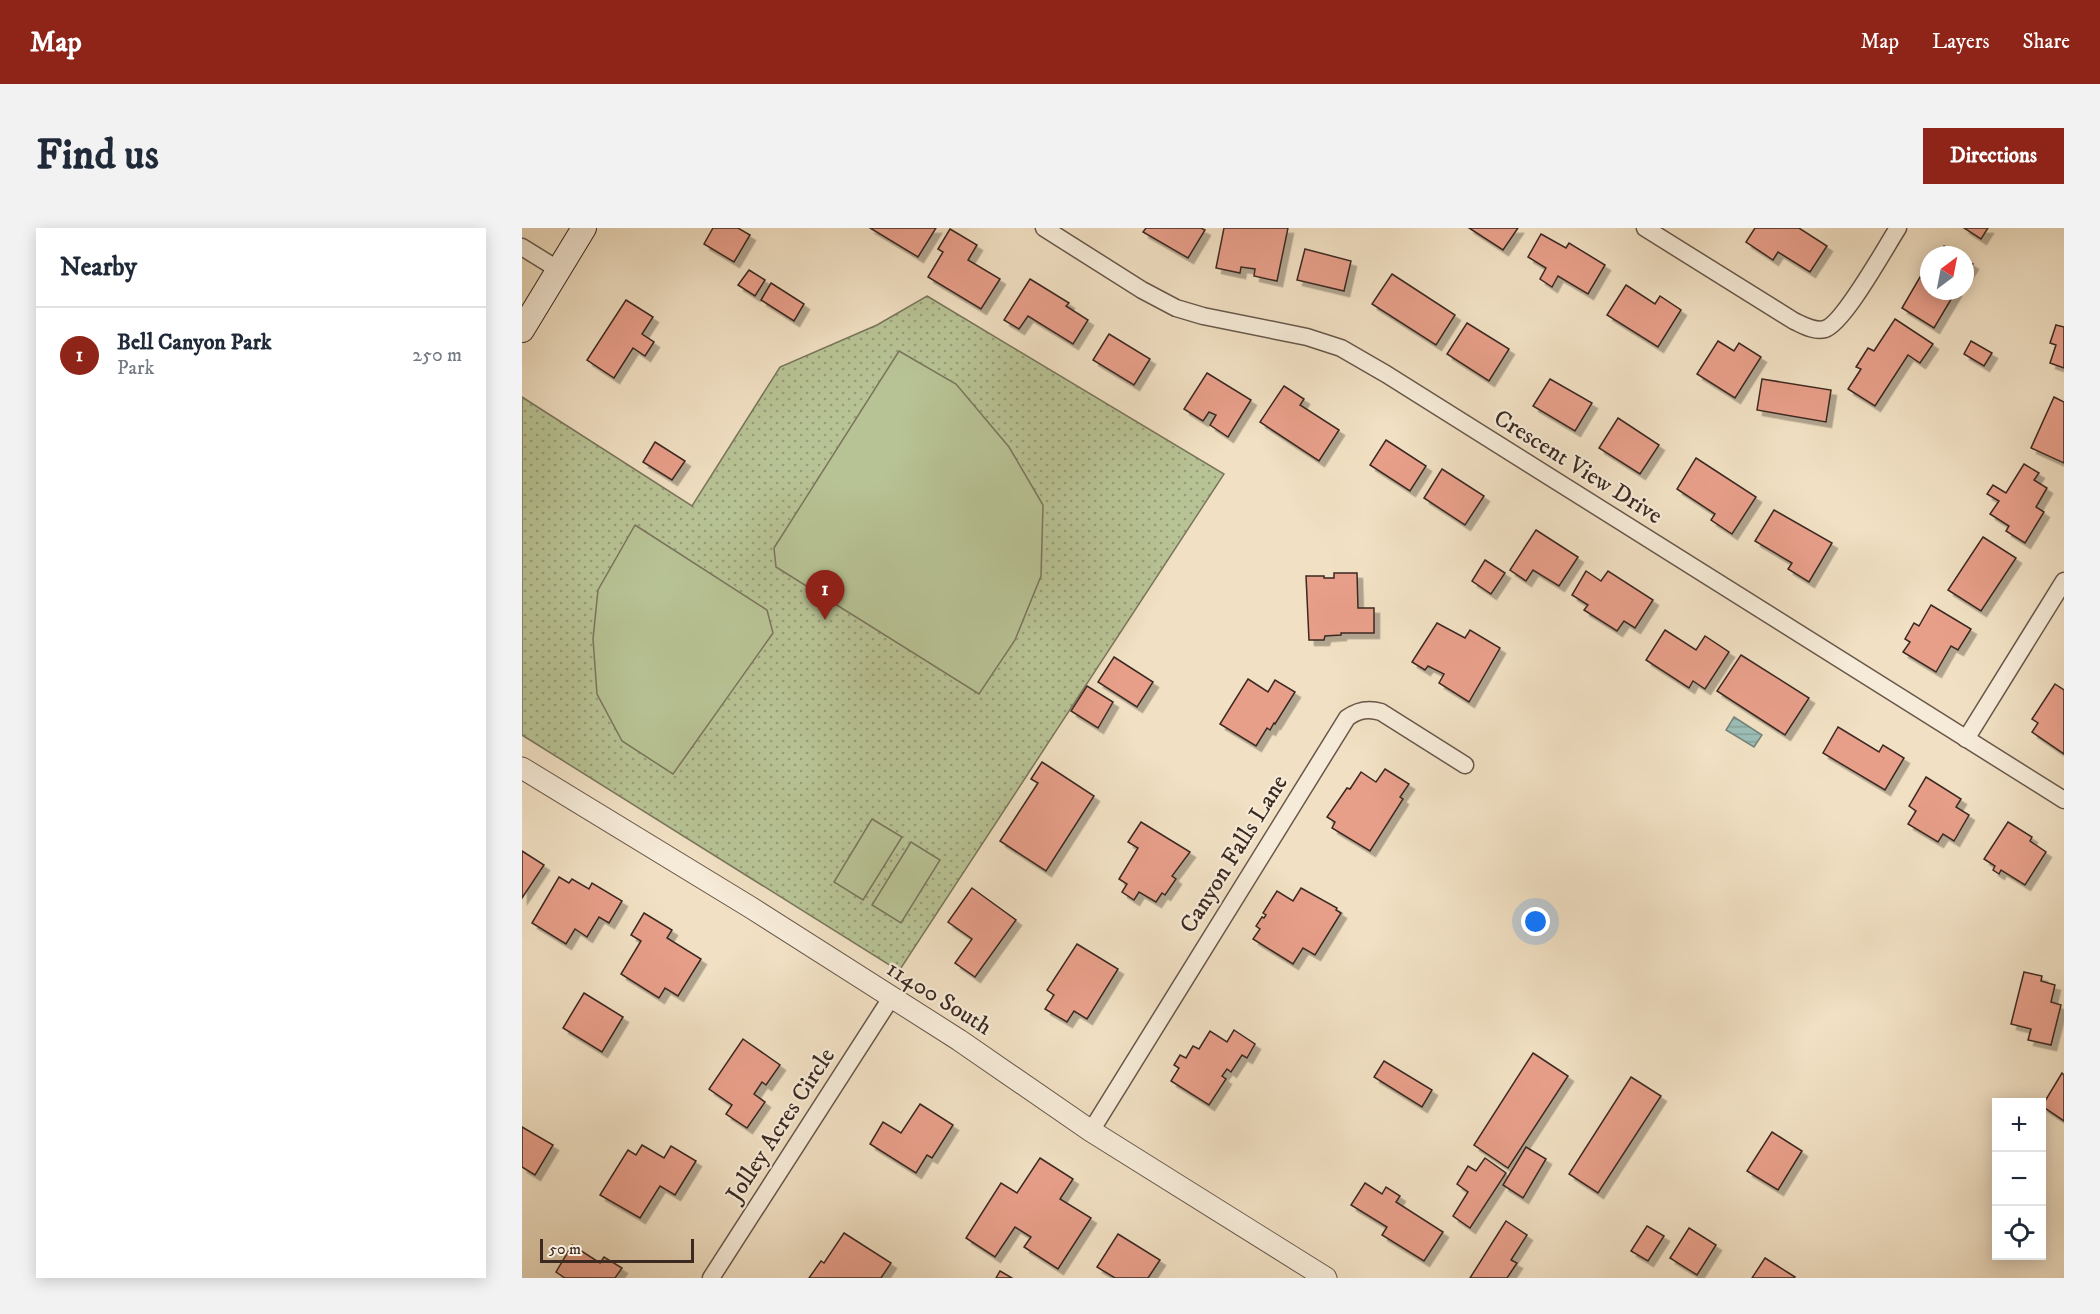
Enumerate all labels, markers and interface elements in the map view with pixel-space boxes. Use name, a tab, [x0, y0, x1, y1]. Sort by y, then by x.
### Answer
text: Map	[30, 25, 82, 60]
text: Map	[1860, 29, 1899, 55]
text: Layers	[1932, 29, 1990, 55]
text: Share	[2023, 29, 2070, 55]
button: Directions	[1923, 128, 2064, 184]
text: Find us	[36, 130, 159, 182]
north arrow	[1920, 246, 1974, 300]
text: Nearby	[60, 251, 137, 284]
text: Bell Canyon Park	[117, 329, 272, 356]
text: 1	[76, 343, 83, 368]
text: 250 m	[412, 343, 462, 368]
text: Park	[117, 356, 154, 381]
street label: Crescent View Drive	[1488, 403, 1668, 531]
pin: 1	[806, 570, 844, 620]
street label: Canyon Falls Lane	[1173, 769, 1295, 939]
your location	[1521, 907, 1550, 936]
street label: 11400 South	[881, 954, 998, 1042]
street label: Jolley Acres Circle	[719, 1042, 842, 1209]
map controls	[1992, 1098, 2046, 1260]
button: +	[1992, 1098, 2046, 1152]
button: −	[1992, 1152, 2046, 1206]
button: locate	[1992, 1206, 2046, 1260]
scale bar	[540, 1236, 694, 1264]
text: 50 m	[549, 1239, 581, 1259]

